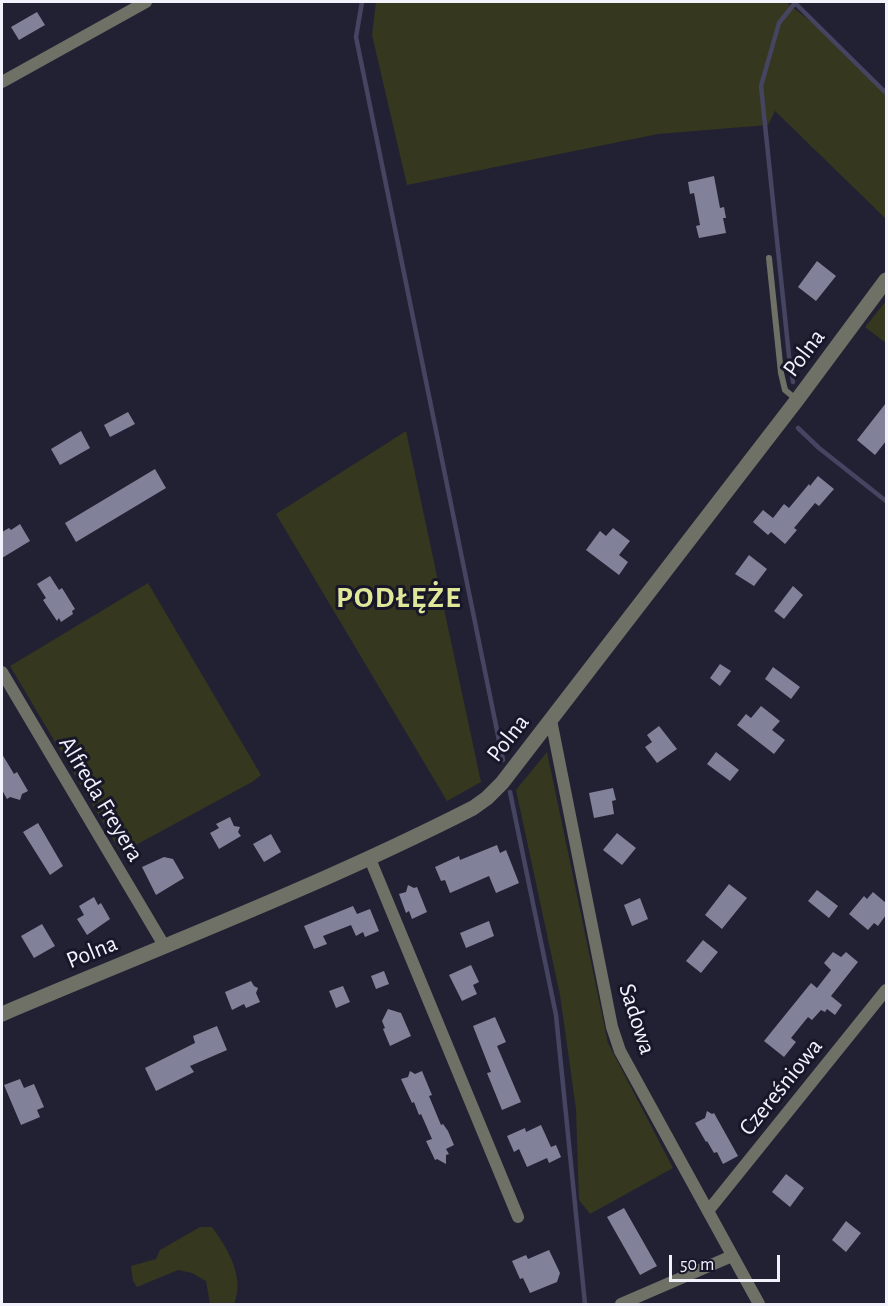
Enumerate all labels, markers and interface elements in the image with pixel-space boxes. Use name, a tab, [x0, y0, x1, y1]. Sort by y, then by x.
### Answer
street label: Polna	[777, 323, 831, 383]
district label: PODŁĘŻE	[336, 580, 462, 616]
street label: Polna	[480, 708, 536, 768]
street label: Alfreda Freyera	[52, 731, 150, 867]
street label: Polna	[62, 929, 122, 975]
street label: Sadowa	[612, 980, 662, 1058]
street label: Czereśniowa	[733, 1033, 829, 1141]
scale bar	[672, 1243, 783, 1281]
text: 50 m	[680, 1256, 714, 1274]

